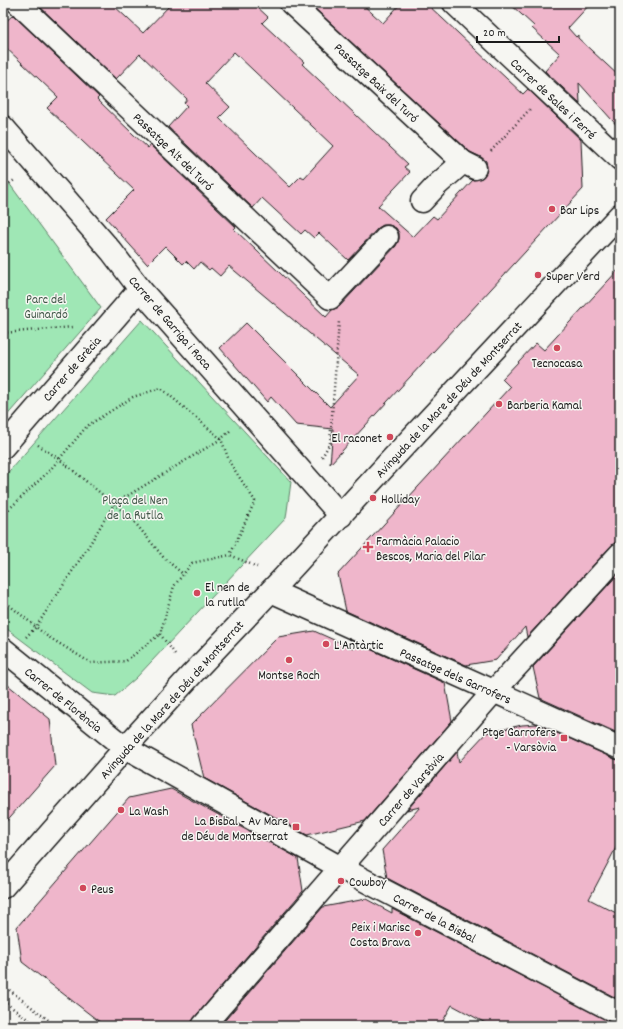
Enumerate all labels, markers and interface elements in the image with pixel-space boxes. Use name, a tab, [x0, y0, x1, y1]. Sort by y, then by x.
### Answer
scale bar	[477, 18, 559, 44]
text: 20 m	[483, 25, 506, 42]
street label: Passatge Baix del Turó	[329, 39, 422, 128]
street label: Carrer de Sales i Ferré	[505, 55, 600, 145]
street label: Passatge Alt del Turó	[128, 109, 217, 196]
place label: Bar Lips	[560, 202, 599, 221]
marker: Bar Lips	[547, 204, 557, 214]
place label: Super Verd	[546, 268, 600, 287]
marker: Super Verd	[533, 270, 543, 280]
street label: Carrer de Garriga i Roca	[123, 273, 216, 375]
park label: Parc del Guinardó	[24, 291, 68, 325]
street label: Avinguda de la Mare de Déu de Montserrat	[372, 318, 528, 483]
street label: Carrer de Grècia	[39, 332, 107, 407]
marker: Tecnocasa	[552, 343, 562, 353]
place label: Tecnocasa	[532, 355, 583, 374]
place label: Barberia Kamal	[507, 397, 582, 416]
marker: Barberia Kamal	[494, 399, 504, 409]
place label: El raconet	[332, 430, 382, 449]
marker: El raconet	[385, 432, 395, 442]
place label: Holliday	[381, 491, 420, 510]
park label: Plaça del Nen de la Rutlla	[102, 492, 168, 526]
marker: Holliday	[368, 493, 378, 503]
place label: Farmàcia Palacio Bescos, Maria del Pilar	[376, 533, 486, 567]
marker: Farmàcia Palacio Bescos, Maria del Pilar	[363, 542, 373, 552]
place label: El nen de la rutlla	[205, 579, 250, 613]
marker: El nen de la rutlla	[192, 588, 202, 598]
street label: Avinguda de la Mare de Déu de Montserrat	[96, 617, 250, 784]
place label: L'Antàrtic	[334, 637, 384, 656]
marker: L'Antàrtic	[321, 639, 331, 649]
street label: Passatge dels Garrofers	[396, 644, 514, 710]
marker: Montse Roch	[284, 655, 294, 665]
street label: Carrer de Florència	[19, 664, 106, 739]
place label: Montse Roch	[258, 667, 320, 686]
place label: Ptge Garrofers - Varsòvia	[482, 724, 557, 758]
marker: Ptge Garrofers - Varsòvia	[559, 733, 569, 743]
street label: Carrer de Varsòvia	[374, 749, 450, 832]
place label: La Wash	[129, 803, 168, 822]
marker: La Wash	[116, 805, 126, 815]
place label: La Bisbal - Av Mare de Déu de Montserrat	[182, 813, 288, 847]
marker: La Bisbal - Av Mare de Déu de Montserrat	[291, 822, 301, 832]
place label: Cowboy	[349, 874, 387, 893]
marker: Cowboy	[336, 876, 346, 886]
place label: Peus	[91, 881, 114, 900]
marker: Peus	[78, 883, 88, 893]
street label: Carrer de la Bisbal	[389, 889, 479, 949]
place label: Peix i Marisc Costa Brava	[350, 919, 411, 953]
marker: Peix i Marisc Costa Brava	[413, 928, 423, 938]

